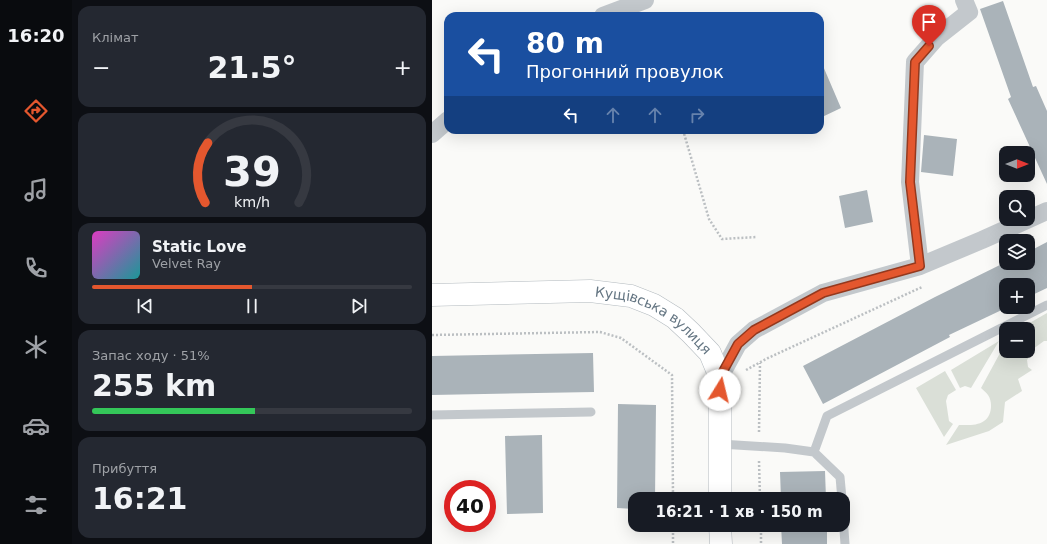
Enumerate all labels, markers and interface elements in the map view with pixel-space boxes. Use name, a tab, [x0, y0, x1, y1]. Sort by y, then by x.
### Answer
pin	[912, 5, 946, 46]
icon: arrive	[918, 11, 940, 33]
text: 16:20	[7, 25, 65, 46]
text: 80 m	[526, 27, 604, 60]
icon: left	[460, 28, 512, 80]
text: Клімат	[92, 30, 139, 45]
text: 21.5°	[207, 50, 297, 85]
text: −	[92, 55, 110, 80]
text: +	[394, 55, 412, 80]
text: Прогонний провулок	[526, 61, 724, 82]
icon: directions	[22, 97, 50, 125]
icon: left	[560, 104, 582, 126]
icon: ahead	[602, 104, 624, 126]
icon: ahead	[644, 104, 666, 126]
icon: right	[686, 104, 708, 126]
north arrow	[999, 146, 1035, 182]
map controls	[999, 146, 1035, 358]
text: 39	[223, 147, 281, 196]
icon: music	[22, 176, 50, 204]
button: search	[999, 190, 1035, 226]
text: km/h	[234, 194, 270, 210]
button: layers	[999, 234, 1035, 270]
text: Static Love	[152, 238, 246, 256]
icon: phone	[22, 254, 50, 282]
text: Velvet Ray	[152, 256, 221, 271]
button: +	[999, 278, 1035, 314]
street label: Кущівська вулиця	[594, 284, 715, 357]
icon: previous	[134, 295, 156, 317]
icon: pause	[241, 295, 263, 317]
icon: next	[348, 295, 370, 317]
button: −	[999, 322, 1035, 358]
icon: climate	[22, 333, 50, 361]
text: Запас ходу · 51%	[92, 348, 210, 363]
text: 255 km	[92, 368, 216, 403]
position arrow	[699, 369, 741, 411]
icon: car	[22, 412, 50, 440]
text: Прибуття	[92, 461, 157, 476]
speed limit sign: 40	[444, 480, 496, 532]
text: 16:21	[92, 481, 188, 516]
icon: filters	[22, 491, 50, 519]
text: 16:21 · 1 хв · 150 m	[655, 503, 823, 521]

